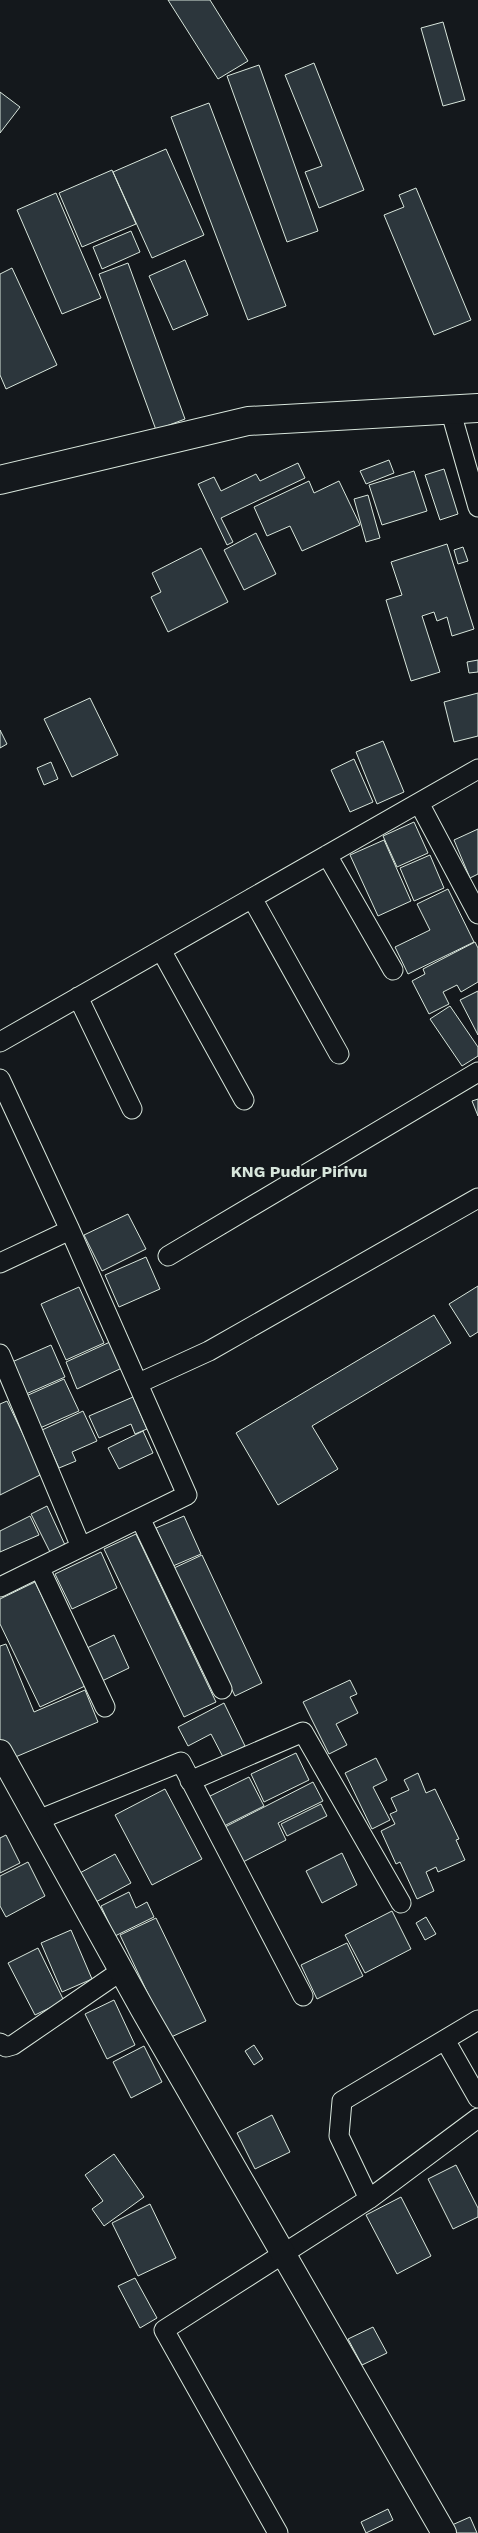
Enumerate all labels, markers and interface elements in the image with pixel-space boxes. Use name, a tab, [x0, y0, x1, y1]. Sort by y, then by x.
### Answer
district label: KNG Pudur Pirivu	[231, 1162, 367, 1181]

